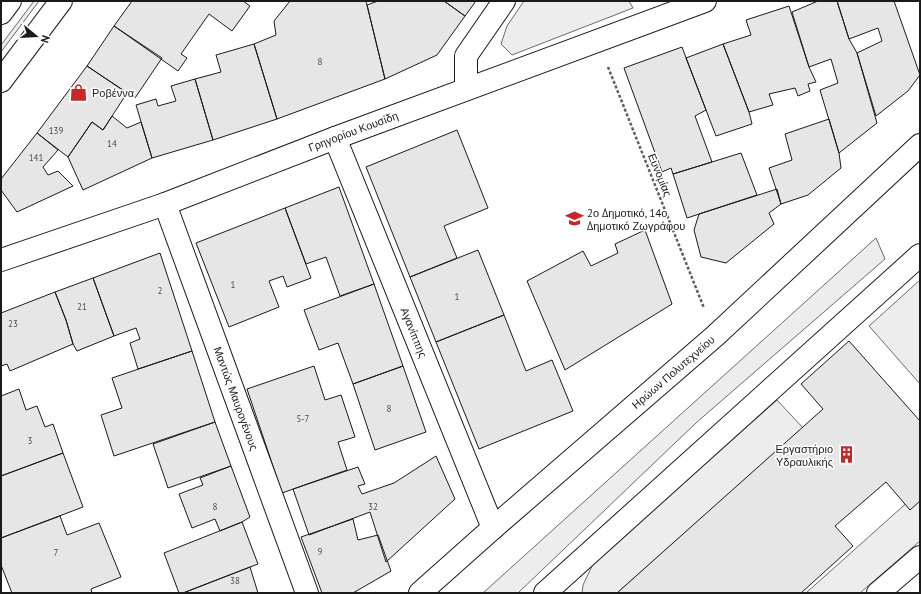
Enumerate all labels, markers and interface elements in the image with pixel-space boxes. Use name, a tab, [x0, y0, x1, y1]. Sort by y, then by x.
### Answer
north arrow	[16, 16, 56, 56]
text: N	[38, 33, 53, 45]
house number: 8	[318, 56, 323, 67]
shop icon: Ροβέννα	[69, 83, 89, 103]
place label: Ροβέννα	[92, 86, 135, 100]
street label: Γρηγορίου Κουσίδη	[306, 108, 400, 155]
house number: 139	[49, 125, 63, 136]
house number: 14	[107, 138, 117, 149]
street label: Ευνομίας	[645, 151, 675, 199]
house number: 141	[29, 152, 43, 163]
place label: 2ο Δημοτικό, 14ο Δημοτικό Ζωγράφου	[587, 206, 685, 233]
school or university icon: 2ο Δημοτικό, 14ο Δημοτικό Ζωγράφου	[564, 209, 584, 229]
house number: 1	[231, 279, 236, 290]
house number: 2	[158, 285, 163, 296]
house number: 1	[455, 291, 460, 302]
house number: 21	[77, 301, 87, 312]
street label: Αγανίππης	[397, 305, 430, 360]
house number: 23	[8, 318, 18, 329]
street label: Ηρώων Πολυτεχνείου	[629, 332, 718, 412]
street label: Μαντώς Μαυρογένους	[211, 345, 261, 452]
house number: 8	[387, 403, 392, 414]
house number: 5-7	[296, 413, 310, 424]
house number: 3	[28, 435, 33, 446]
place label: Εργαστήριο Υδραυλικής	[775, 442, 833, 469]
building icon: Εργαστήριο Υδραυλικής	[836, 445, 856, 465]
house number: 8	[213, 501, 218, 512]
house number: 32	[368, 501, 378, 512]
house number: 9	[318, 546, 323, 557]
house number: 7	[54, 547, 59, 558]
house number: 38	[230, 575, 240, 586]

